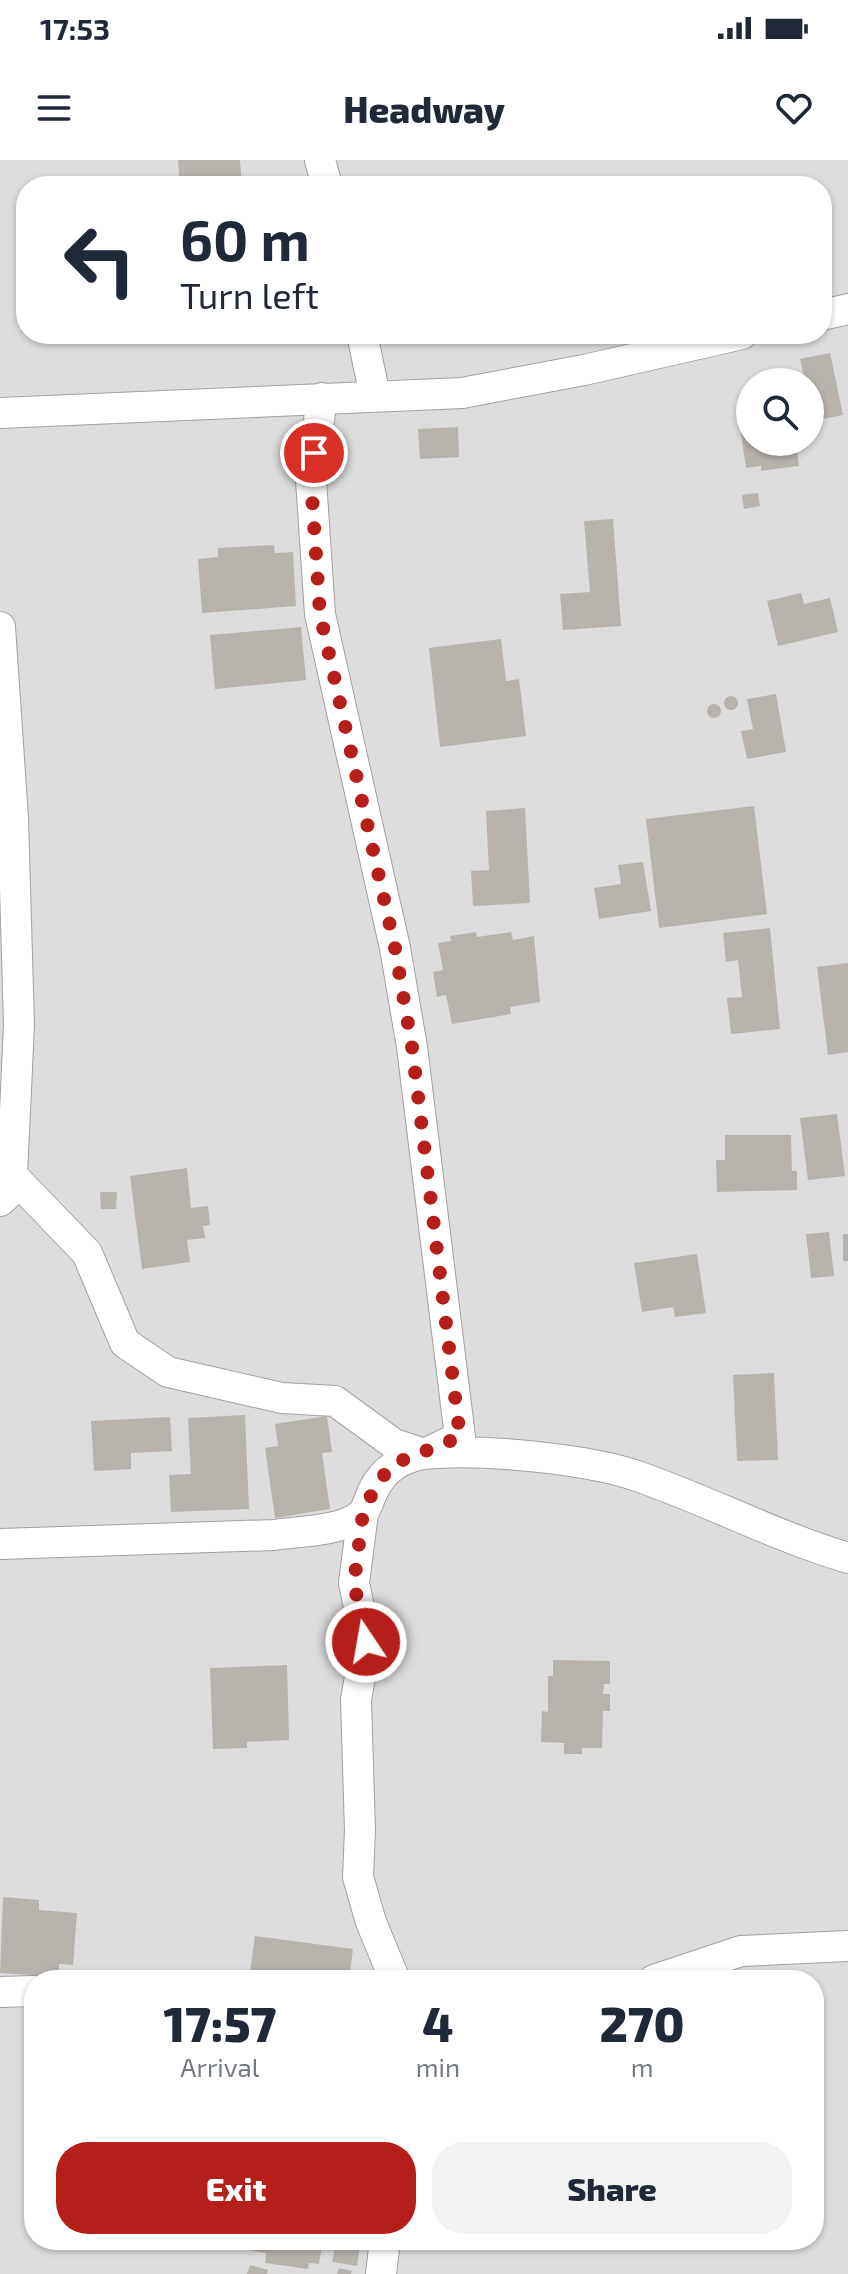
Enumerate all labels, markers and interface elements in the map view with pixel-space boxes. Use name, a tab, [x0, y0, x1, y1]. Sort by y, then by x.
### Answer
text: 17:53	[40, 10, 110, 46]
icon: menu	[32, 86, 76, 130]
icon: heart	[772, 86, 816, 130]
text: Headway	[343, 87, 505, 130]
text: 60 m	[180, 205, 310, 272]
icon: left	[48, 208, 152, 312]
text: Turn left	[180, 273, 319, 316]
map controls	[736, 368, 824, 456]
button: search	[736, 368, 824, 456]
pin	[280, 419, 348, 487]
icon: arrive	[292, 431, 336, 475]
position arrow	[324, 1600, 408, 1684]
text: 17:57	[163, 1994, 276, 2052]
text: 4	[422, 1994, 453, 2052]
text: 270	[599, 1994, 685, 2052]
text: Arrival	[180, 2051, 259, 2082]
text: min	[416, 2051, 460, 2082]
text: m	[631, 2051, 653, 2082]
button: Exit	[56, 2142, 416, 2234]
button: Share	[432, 2142, 792, 2234]

